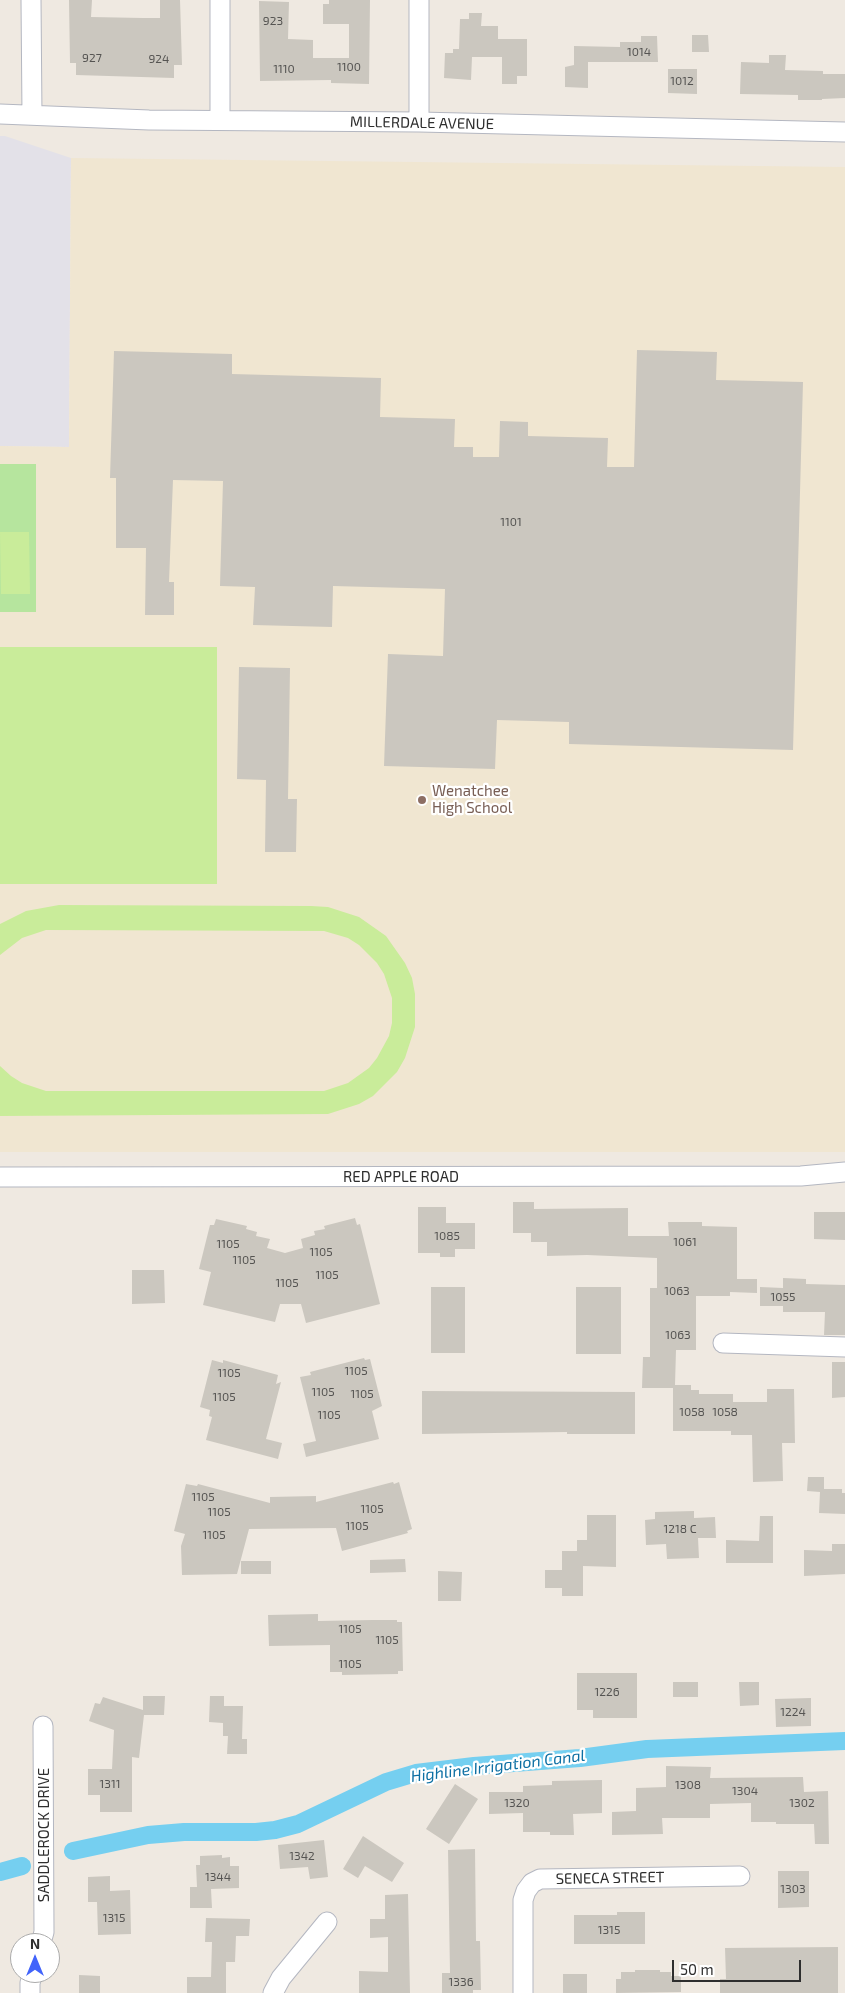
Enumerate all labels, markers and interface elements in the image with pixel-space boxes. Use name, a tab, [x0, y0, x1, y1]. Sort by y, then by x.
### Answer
house number: 923	[263, 14, 283, 28]
house number: 1014	[627, 45, 651, 59]
house number: 927	[82, 51, 102, 65]
house number: 924	[149, 52, 169, 66]
house number: 1100	[337, 60, 361, 74]
house number: 1110	[273, 62, 295, 76]
house number: 1012	[670, 74, 694, 88]
street label: MILLERDALE AVENUE	[350, 113, 494, 133]
house number: 1101	[500, 515, 522, 529]
place label: Wenatchee High School	[432, 782, 512, 817]
marker: Wenatchee High School	[416, 794, 428, 806]
street label: RED APPLE ROAD	[343, 1168, 459, 1186]
house number: 1085	[434, 1229, 460, 1243]
house number: 1061	[673, 1235, 697, 1249]
house number: 1105	[216, 1237, 240, 1251]
house number: 1105	[309, 1245, 333, 1259]
house number: 1105	[232, 1253, 256, 1267]
house number: 1105	[315, 1268, 339, 1282]
house number: 1105	[275, 1276, 299, 1290]
house number: 1063	[664, 1284, 690, 1298]
house number: 1055	[771, 1290, 795, 1304]
house number: 1063	[665, 1328, 691, 1342]
house number: 1105	[344, 1364, 368, 1378]
house number: 1105	[217, 1366, 241, 1380]
house number: 1105	[311, 1385, 335, 1399]
house number: 1105	[350, 1387, 374, 1401]
house number: 1105	[212, 1390, 236, 1404]
house number: 1058	[679, 1405, 705, 1419]
house number: 1058	[712, 1405, 738, 1419]
house number: 1105	[317, 1408, 341, 1422]
house number: 1105	[191, 1490, 215, 1504]
house number: 1105	[360, 1502, 384, 1516]
house number: 1105	[207, 1505, 231, 1519]
house number: 1105	[345, 1519, 369, 1533]
house number: 1218 C	[663, 1522, 697, 1536]
house number: 1105	[202, 1528, 226, 1542]
house number: 1105	[338, 1622, 362, 1636]
house number: 1105	[375, 1633, 399, 1647]
house number: 1105	[338, 1657, 362, 1671]
house number: 1226	[594, 1685, 620, 1699]
house number: 1224	[780, 1705, 806, 1719]
water label: Highline Irrigation Canal	[410, 1746, 586, 1786]
street label: SADDLEROCK DRIVE	[35, 1768, 53, 1902]
house number: 1311	[100, 1777, 120, 1791]
house number: 1308	[675, 1778, 701, 1792]
house number: 1304	[732, 1784, 758, 1798]
house number: 1320	[504, 1796, 530, 1810]
house number: 1302	[789, 1796, 815, 1810]
house number: 1342	[289, 1849, 315, 1863]
street label: SENECA STREET	[555, 1868, 665, 1888]
house number: 1344	[205, 1870, 231, 1884]
house number: 1303	[780, 1882, 806, 1896]
house number: 1315	[103, 1911, 125, 1925]
house number: 1315	[598, 1923, 620, 1937]
north arrow	[10, 1933, 60, 1983]
text: N	[30, 1935, 40, 1952]
scale bar	[675, 1950, 804, 1982]
text: 50 m	[680, 1960, 714, 1978]
house number: 1336	[449, 1975, 473, 1989]

